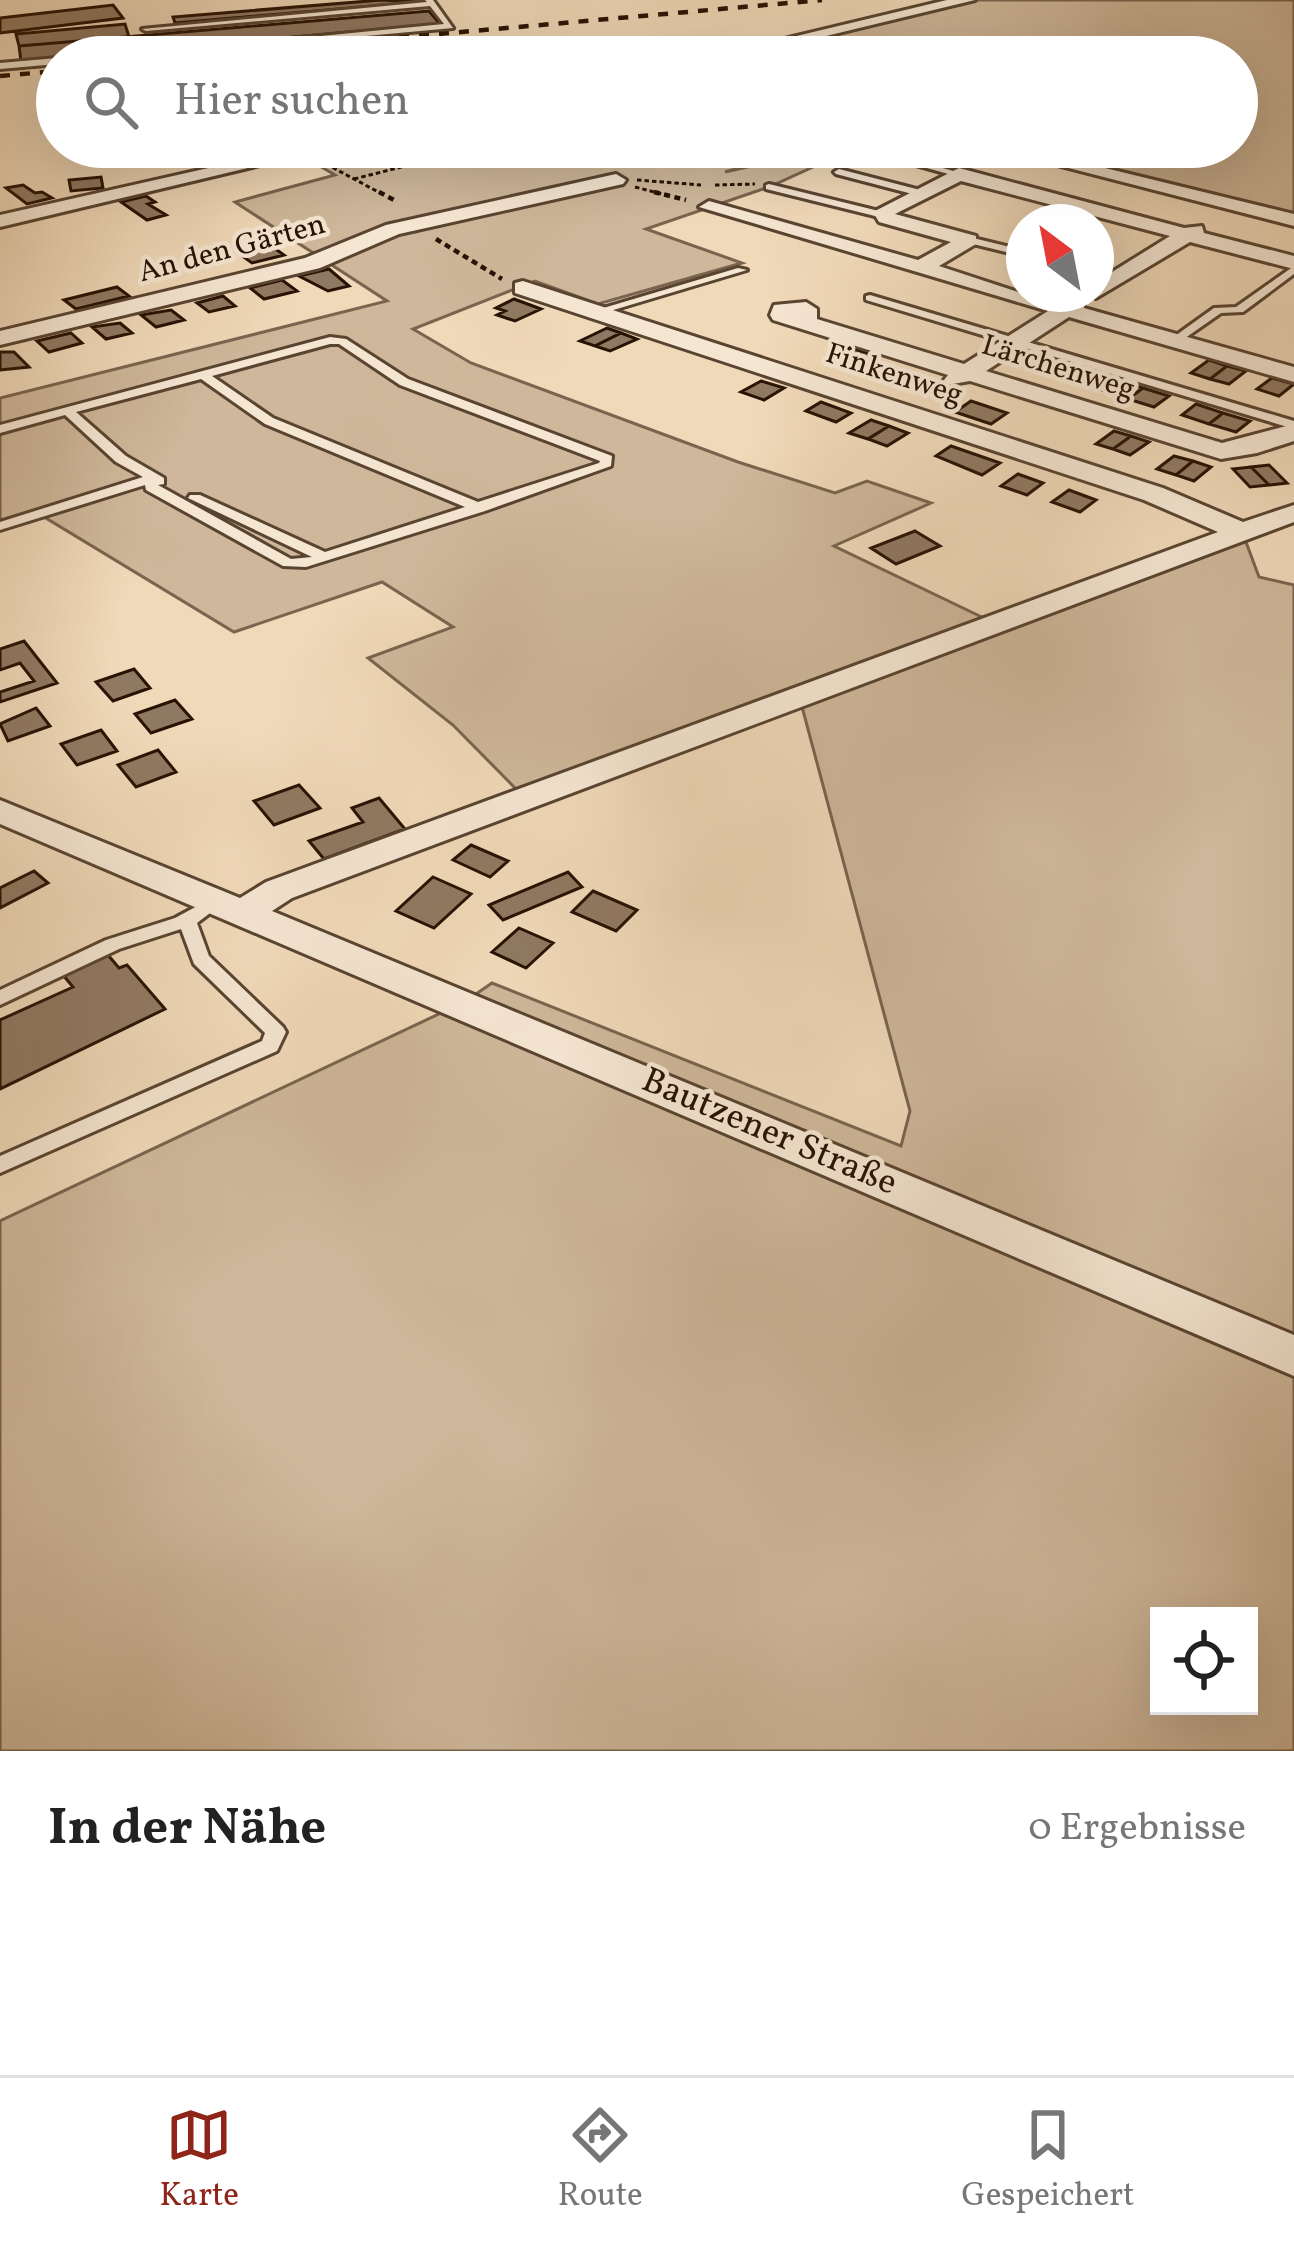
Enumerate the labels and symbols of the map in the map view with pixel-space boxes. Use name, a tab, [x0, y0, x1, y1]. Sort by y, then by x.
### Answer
street label: An den Gärten	[134, 204, 330, 294]
north arrow	[1006, 204, 1114, 312]
street label: Lärchenweg	[976, 325, 1140, 411]
street label: Finkenweg	[820, 333, 968, 417]
street label: Bautzener Straße	[633, 1057, 905, 1209]

